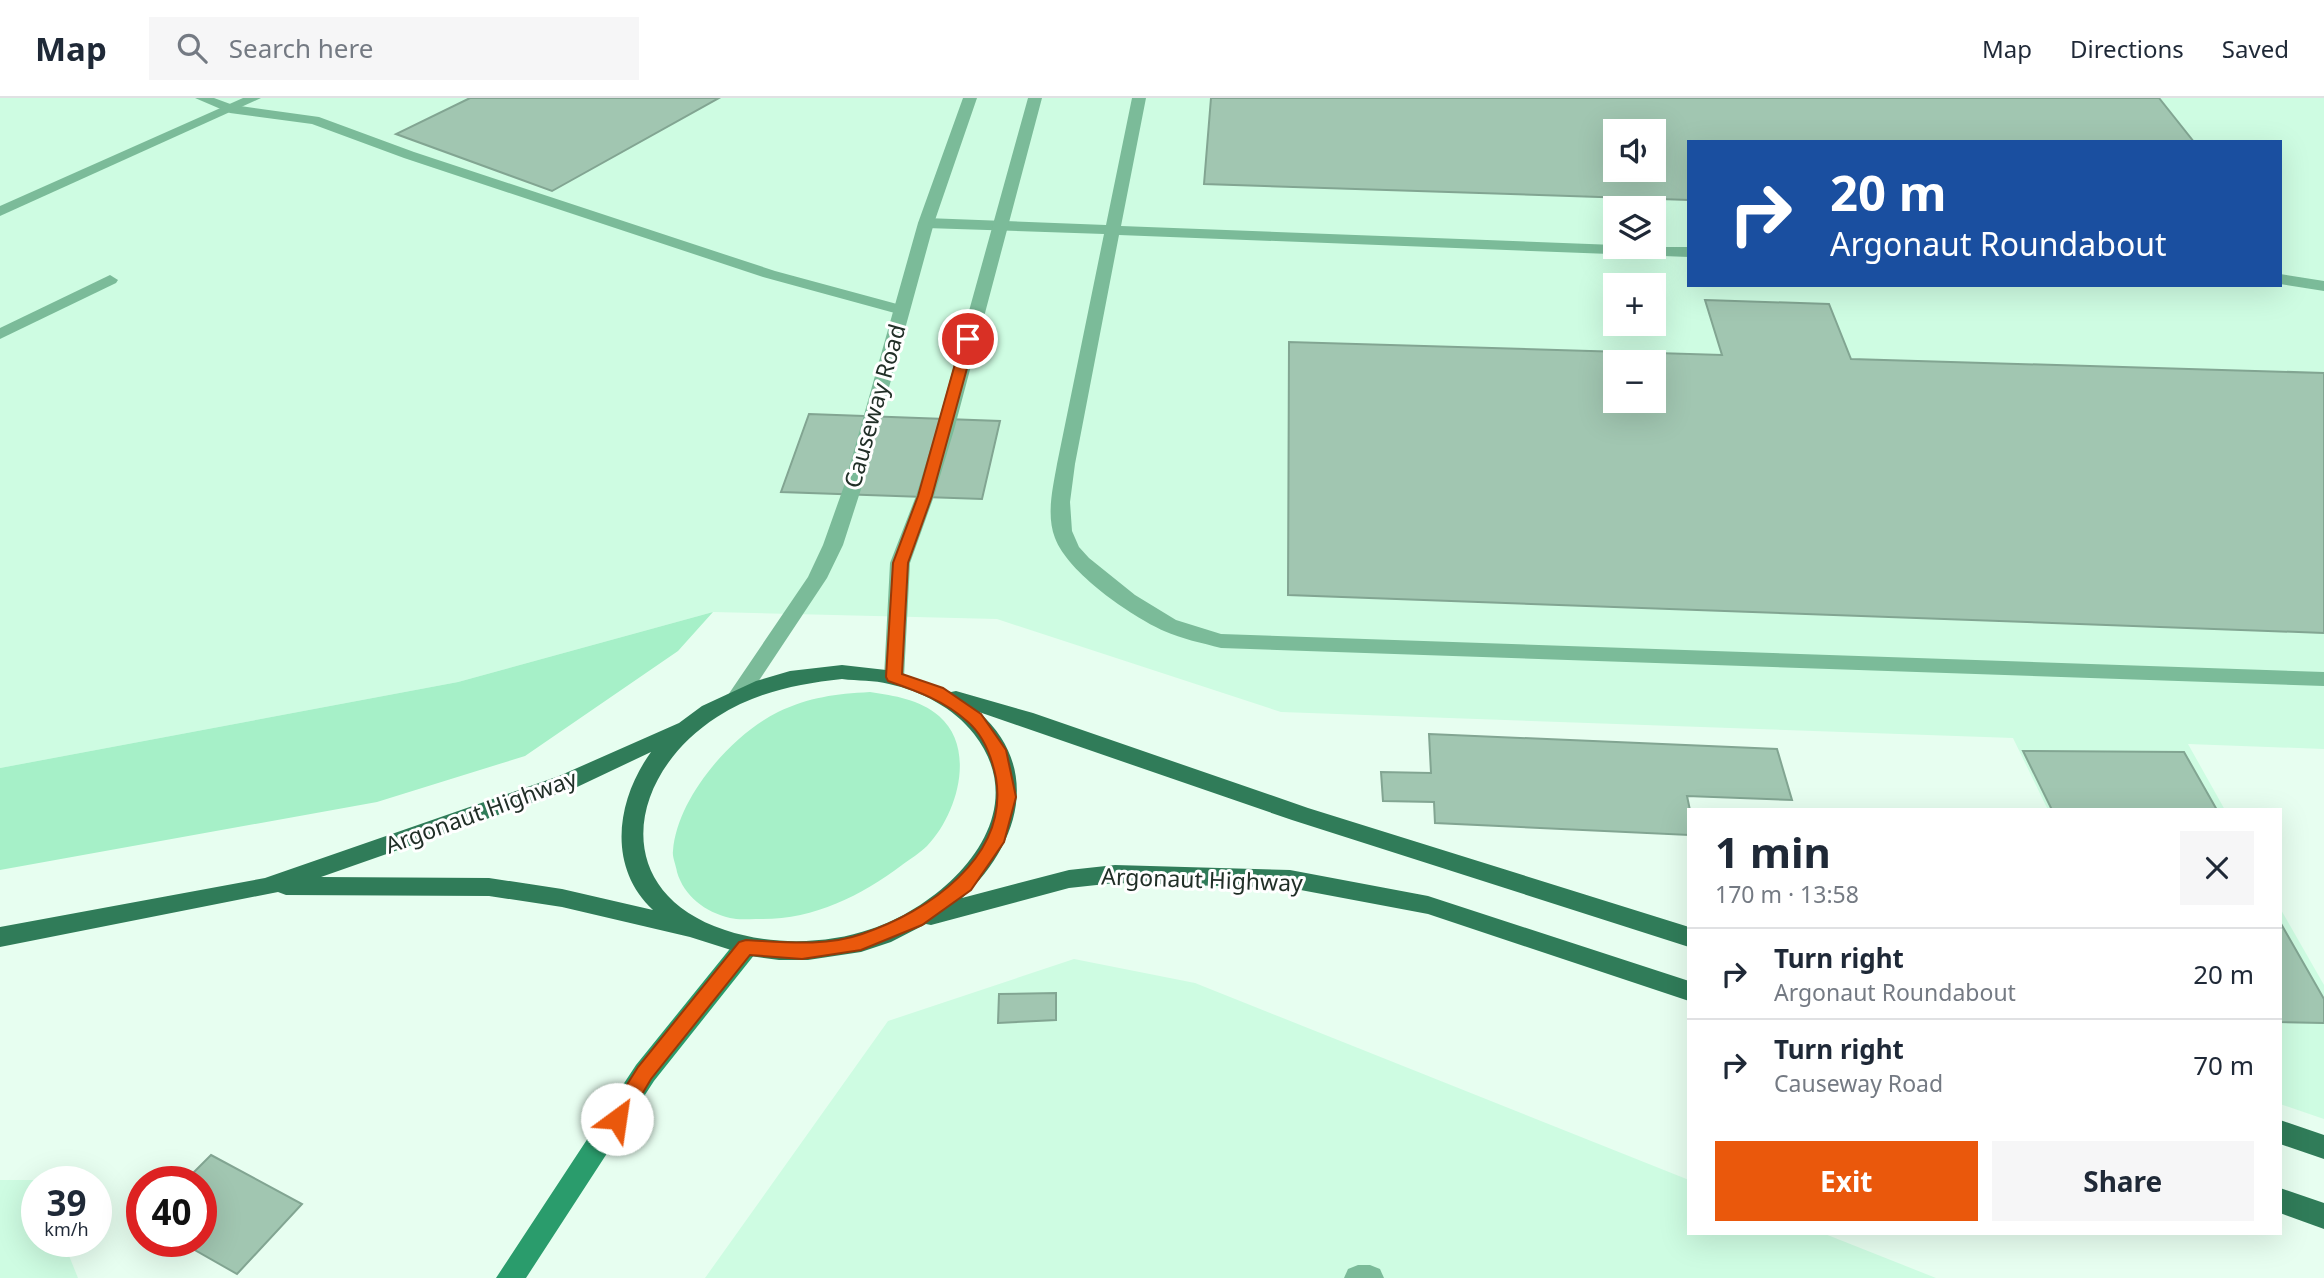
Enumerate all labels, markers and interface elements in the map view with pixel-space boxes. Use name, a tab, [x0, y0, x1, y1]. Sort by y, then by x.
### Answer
search box	[149, 17, 639, 80]
text: Map	[35, 26, 107, 71]
icon: search	[173, 29, 211, 67]
text: Search here	[229, 30, 373, 66]
text: Map	[1982, 32, 2032, 65]
text: Directions	[2070, 32, 2184, 65]
text: Saved	[2222, 32, 2289, 65]
map controls	[1603, 119, 1666, 413]
button: sound	[1603, 119, 1666, 182]
text: 20 m	[1830, 159, 1947, 225]
icon: right	[1715, 168, 1806, 259]
button: layers	[1603, 196, 1666, 259]
text: Argonaut Roundabout	[1830, 222, 2167, 265]
button: +	[1603, 273, 1666, 336]
pin	[938, 309, 998, 369]
street label: Causeway Road	[835, 320, 913, 491]
icon: arrive	[949, 320, 987, 358]
button: −	[1603, 350, 1666, 413]
street label: Argonaut Highway	[380, 761, 581, 861]
text: 1 min	[1715, 823, 1831, 880]
button: close	[2180, 831, 2254, 905]
street label: Argonaut Highway	[1101, 859, 1304, 899]
text: 170 m · 13:58	[1715, 878, 1859, 910]
text: Turn right	[1774, 940, 1904, 976]
icon: right	[1715, 955, 1753, 993]
text: 20 m	[2193, 956, 2254, 992]
text: Argonaut Roundabout	[1774, 976, 2016, 1008]
text: Turn right	[1774, 1031, 1904, 1067]
icon: right	[1715, 1046, 1753, 1084]
text: 70 m	[2193, 1047, 2254, 1083]
text: Causeway Road	[1774, 1067, 1943, 1099]
position arrow	[580, 1082, 654, 1156]
button: Exit	[1715, 1141, 1978, 1221]
button: Share	[1992, 1141, 2254, 1221]
speed limit sign: 40	[126, 1166, 217, 1257]
text: 39	[46, 1179, 87, 1226]
text: km/h	[44, 1217, 89, 1241]

